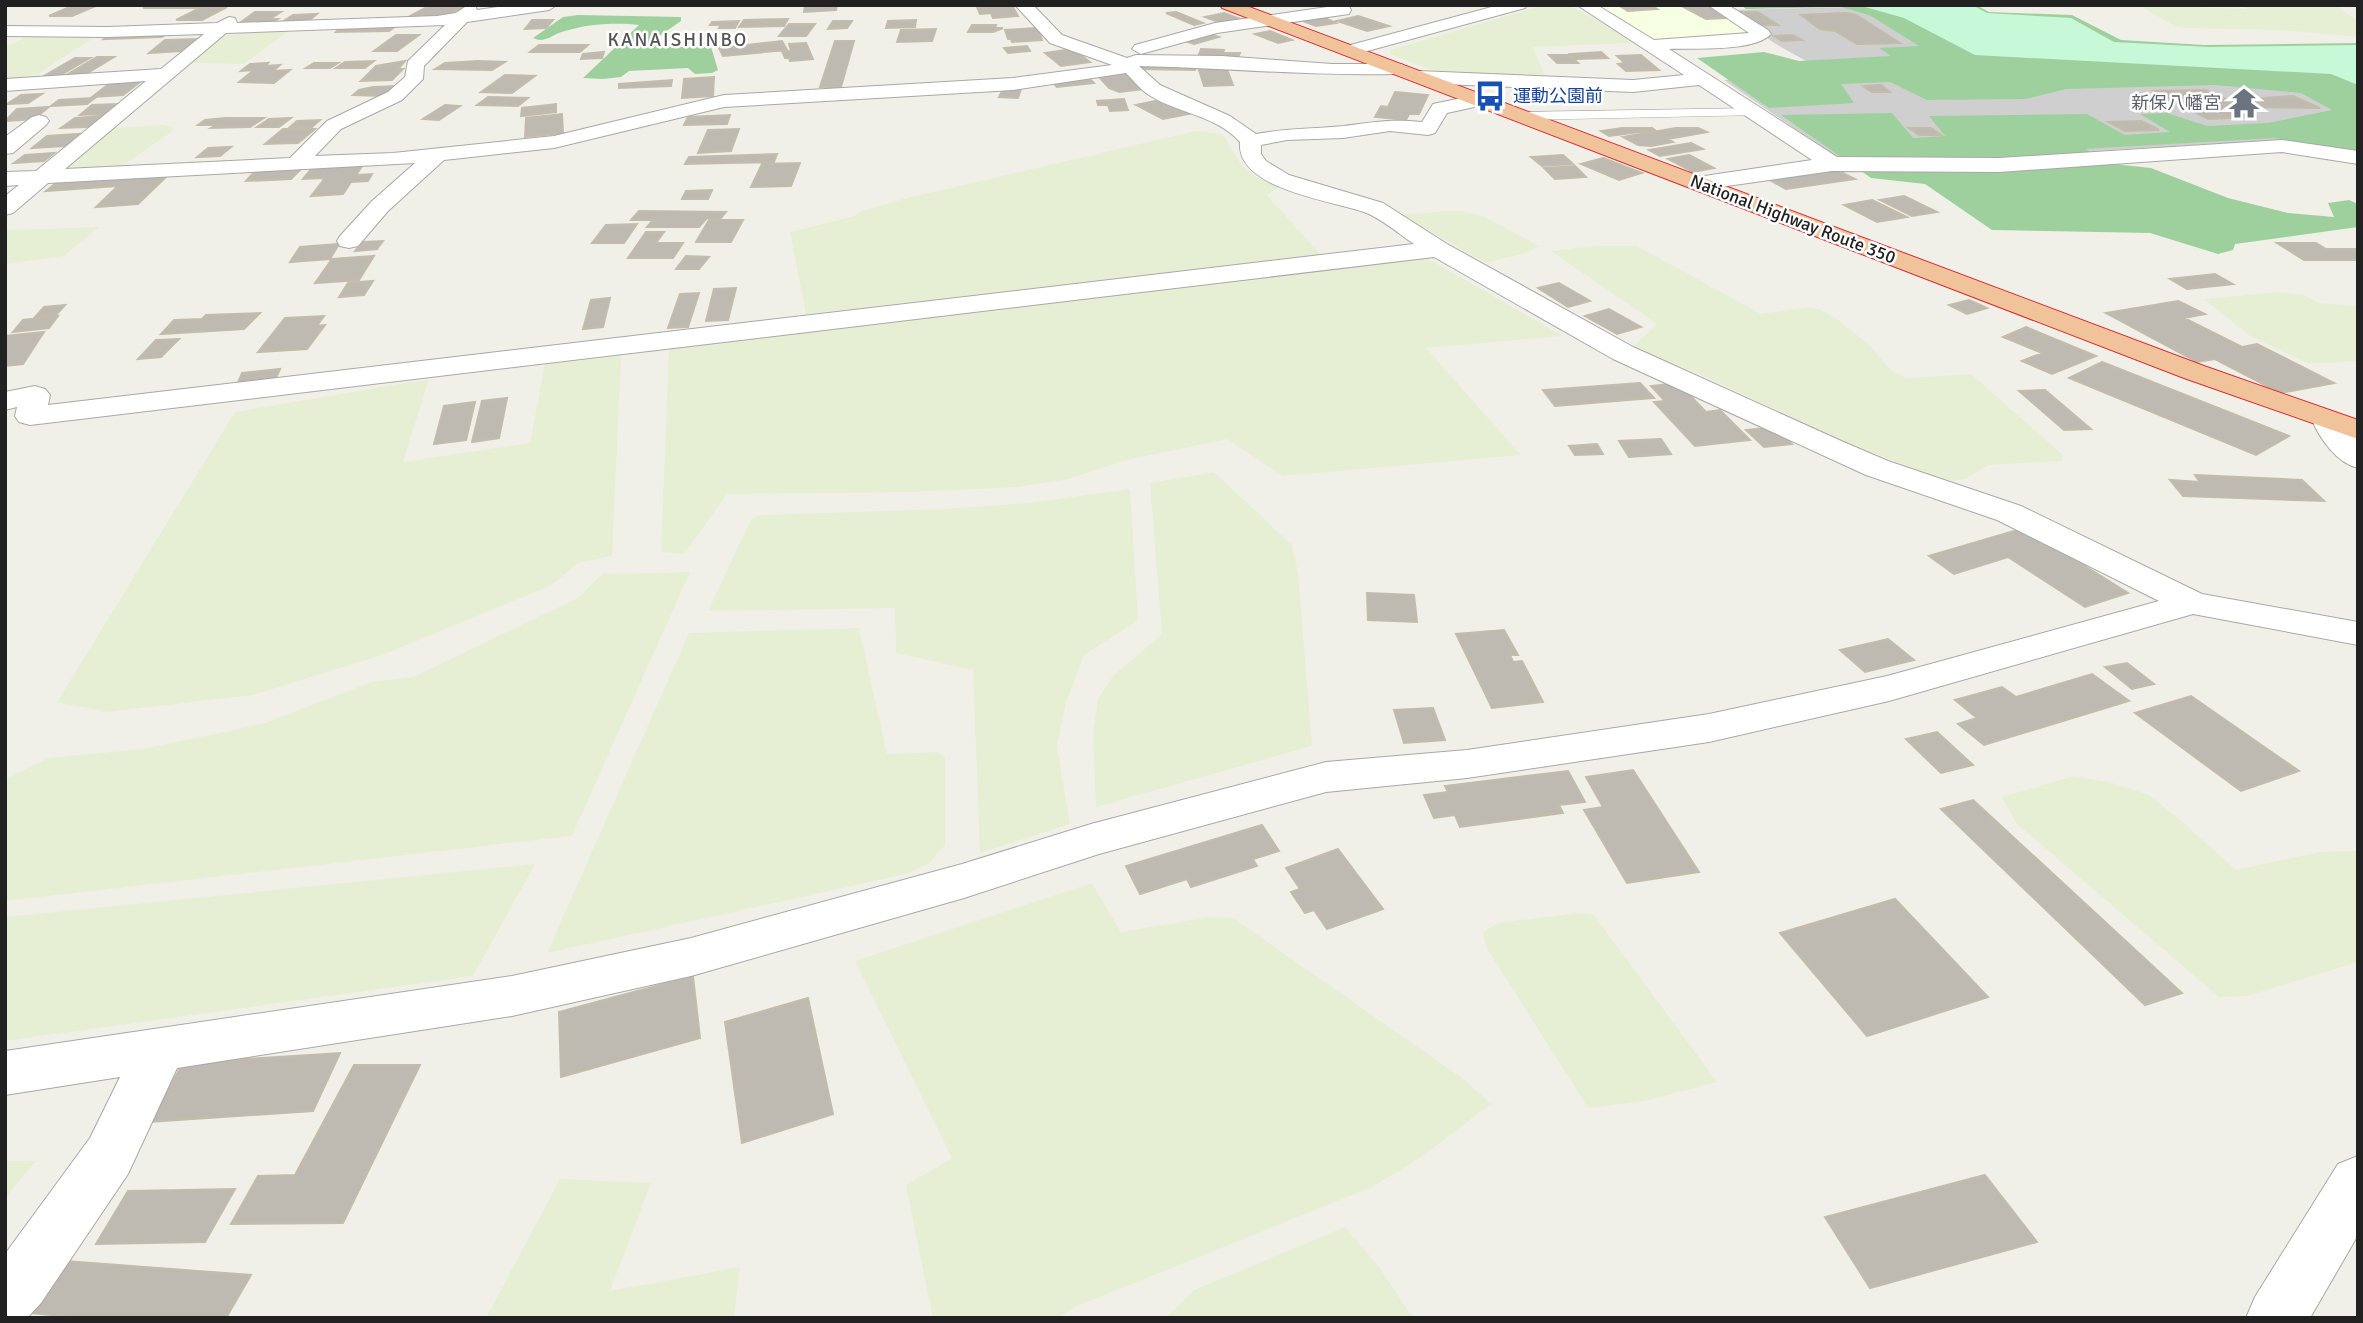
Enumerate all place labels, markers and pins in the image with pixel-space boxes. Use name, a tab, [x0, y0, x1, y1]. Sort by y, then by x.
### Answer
bus stop icon: 運動公園前	[1473, 79, 1507, 113]
place label: 運動公園前	[1513, 85, 1603, 107]
temple icon: 新保八幡宮	[2227, 86, 2261, 120]
place label: 新保八幡宮	[2131, 92, 2221, 114]

